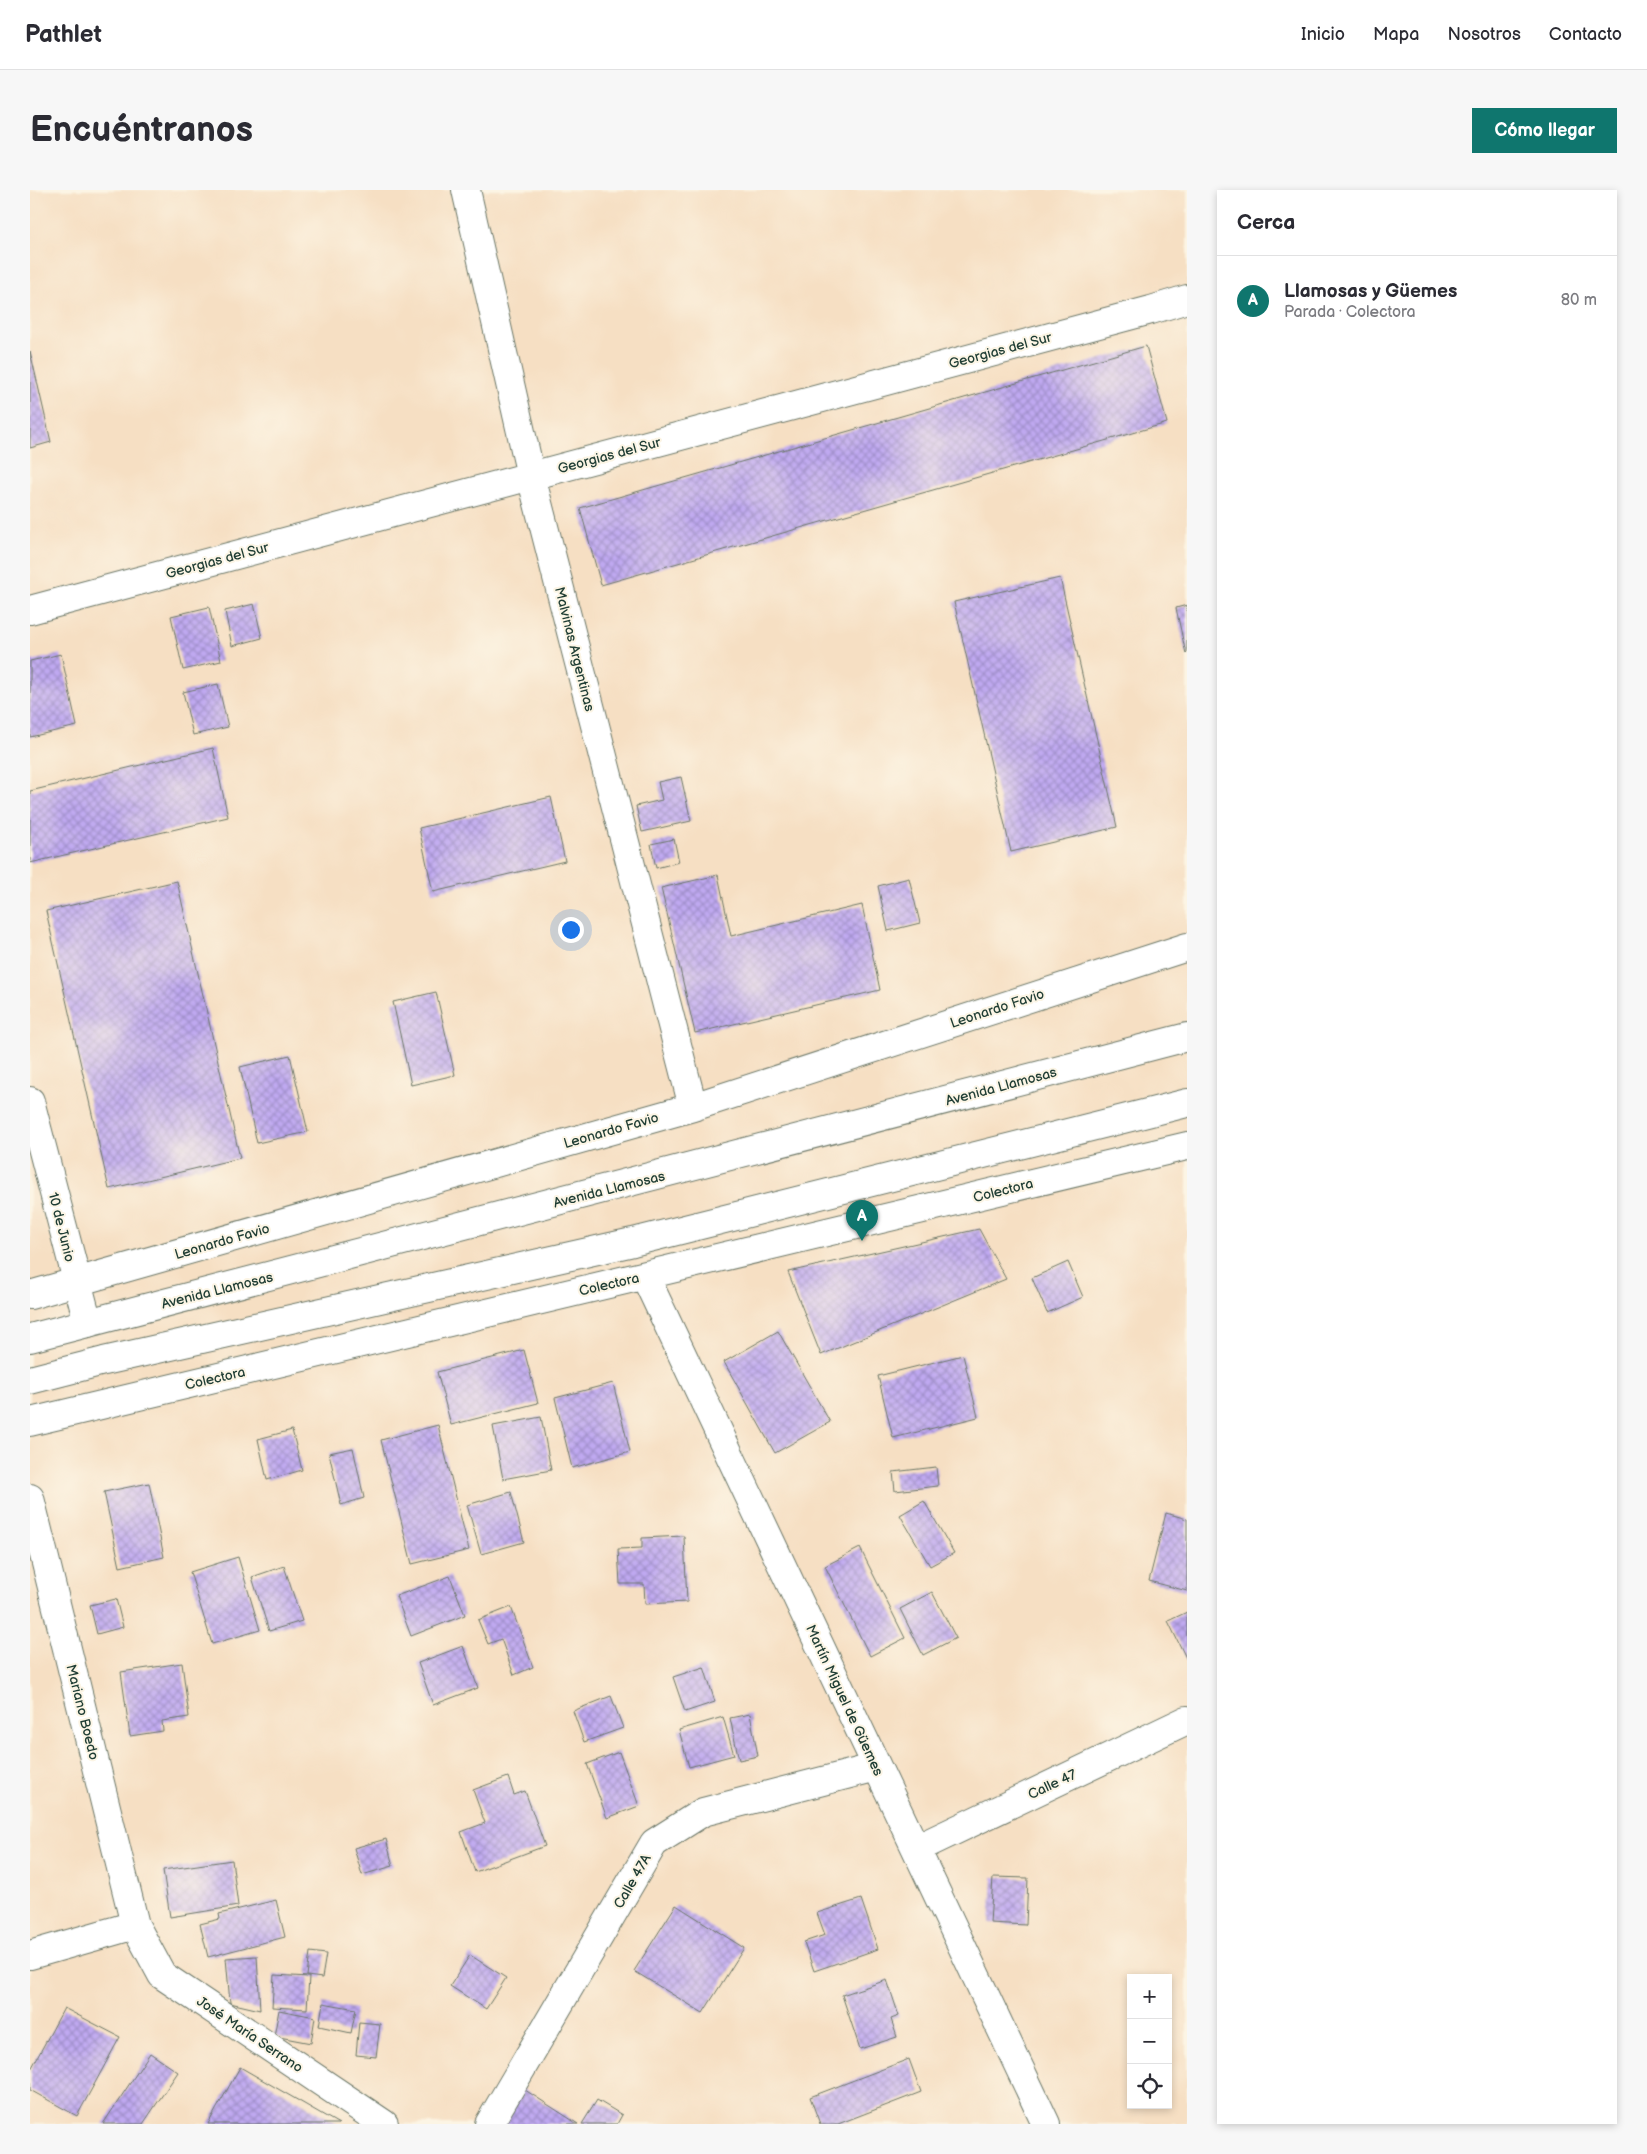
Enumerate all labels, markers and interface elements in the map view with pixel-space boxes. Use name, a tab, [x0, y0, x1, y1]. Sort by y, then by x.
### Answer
text: Pathlet	[25, 20, 102, 49]
text: Inicio	[1301, 24, 1345, 45]
text: Mapa	[1373, 24, 1419, 45]
text: Nosotros	[1447, 24, 1521, 45]
text: Contacto	[1549, 24, 1622, 45]
button: Cómo llegar	[1472, 108, 1617, 153]
text: Encuéntranos	[30, 109, 253, 152]
text: Cerca	[1237, 210, 1295, 235]
text: Llamosas y Güemes	[1284, 280, 1457, 303]
text: A	[1248, 291, 1258, 310]
text: 80 m	[1561, 291, 1597, 310]
text: Parada · Colectora	[1284, 303, 1416, 322]
street label: Georgias del Sur	[947, 328, 1054, 372]
street label: Georgias del Sur	[556, 433, 663, 477]
street label: Georgias del Sur	[164, 538, 271, 582]
street label: Malvinas Argentinas	[551, 585, 598, 713]
your location	[558, 917, 584, 943]
street label: Leonardo Favio	[948, 985, 1046, 1032]
street label: Avenida Llamosas	[944, 1063, 1059, 1109]
street label: Leonardo Favio	[562, 1109, 661, 1152]
street label: Avenida Llamosas	[552, 1167, 667, 1212]
street label: Colectora	[971, 1175, 1035, 1206]
street label: 10 de Junio	[45, 1191, 78, 1264]
pin: A	[846, 1200, 878, 1241]
street label: Leonardo Favio	[173, 1220, 272, 1263]
street label: Avenida Llamosas	[160, 1268, 275, 1313]
street label: Colectora	[577, 1269, 641, 1300]
street label: Colectora	[183, 1363, 247, 1394]
street label: Martín Miguel de Güemes	[802, 1622, 887, 1778]
street label: Mariano Boedo	[62, 1663, 103, 1762]
street label: Calle 47	[1025, 1766, 1079, 1803]
street label: Calle 47A	[610, 1851, 655, 1912]
map controls	[1127, 1974, 1172, 2109]
button: +	[1127, 1974, 1172, 2019]
street label: José María Serrano	[193, 1993, 306, 2076]
button: −	[1127, 2019, 1172, 2064]
button: locate	[1127, 2064, 1172, 2109]

